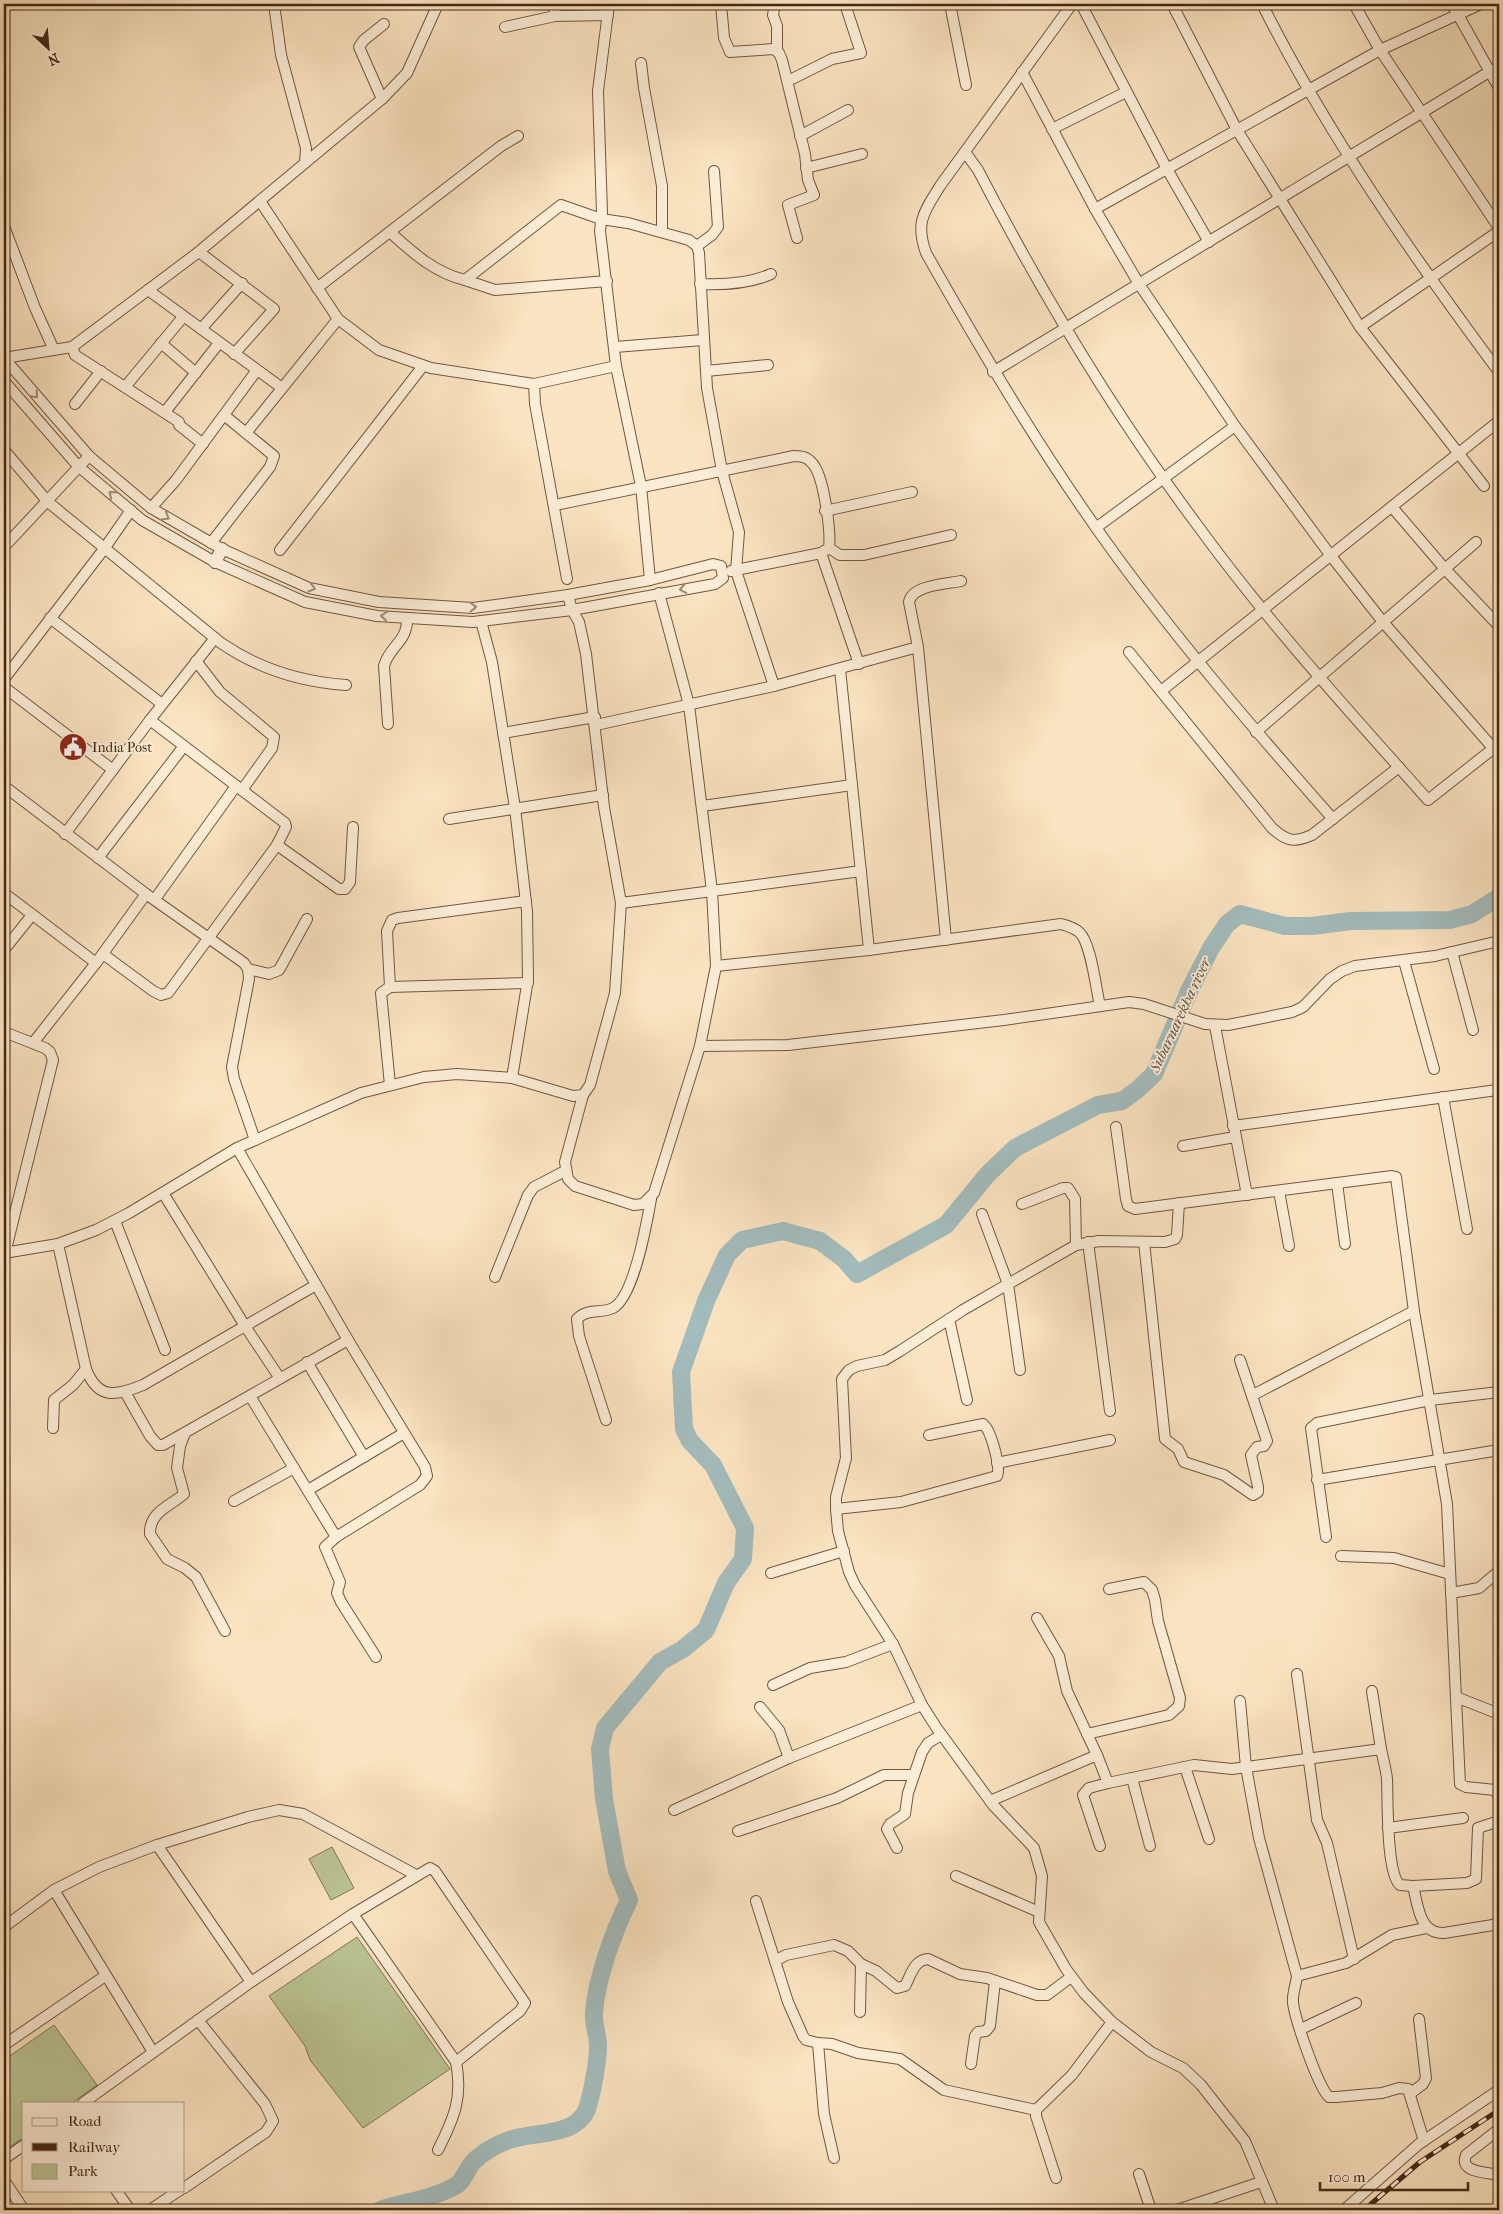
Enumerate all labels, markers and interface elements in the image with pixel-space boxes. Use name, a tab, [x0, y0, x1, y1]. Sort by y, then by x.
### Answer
north arrow	[22, 22, 72, 72]
text: N	[45, 49, 62, 69]
one-way arrow	[29, 389, 38, 398]
one-way arrow	[108, 491, 117, 500]
one-way arrow	[161, 510, 170, 520]
one-way arrow	[308, 582, 316, 593]
one-way arrow	[679, 584, 688, 594]
one-way arrow	[469, 601, 477, 612]
one-way arrow	[379, 611, 387, 622]
public building icon: India Post	[58, 732, 88, 762]
place label: India Post	[92, 739, 152, 756]
water label: Subarnarekha river	[1145, 954, 1215, 1076]
legend	[22, 2102, 185, 2192]
text: Road	[68, 2112, 102, 2130]
text: Railway	[68, 2138, 121, 2156]
scale bar	[1320, 2159, 1468, 2191]
text: Park	[68, 2162, 98, 2180]
text: 100 m	[1328, 2168, 1366, 2186]

